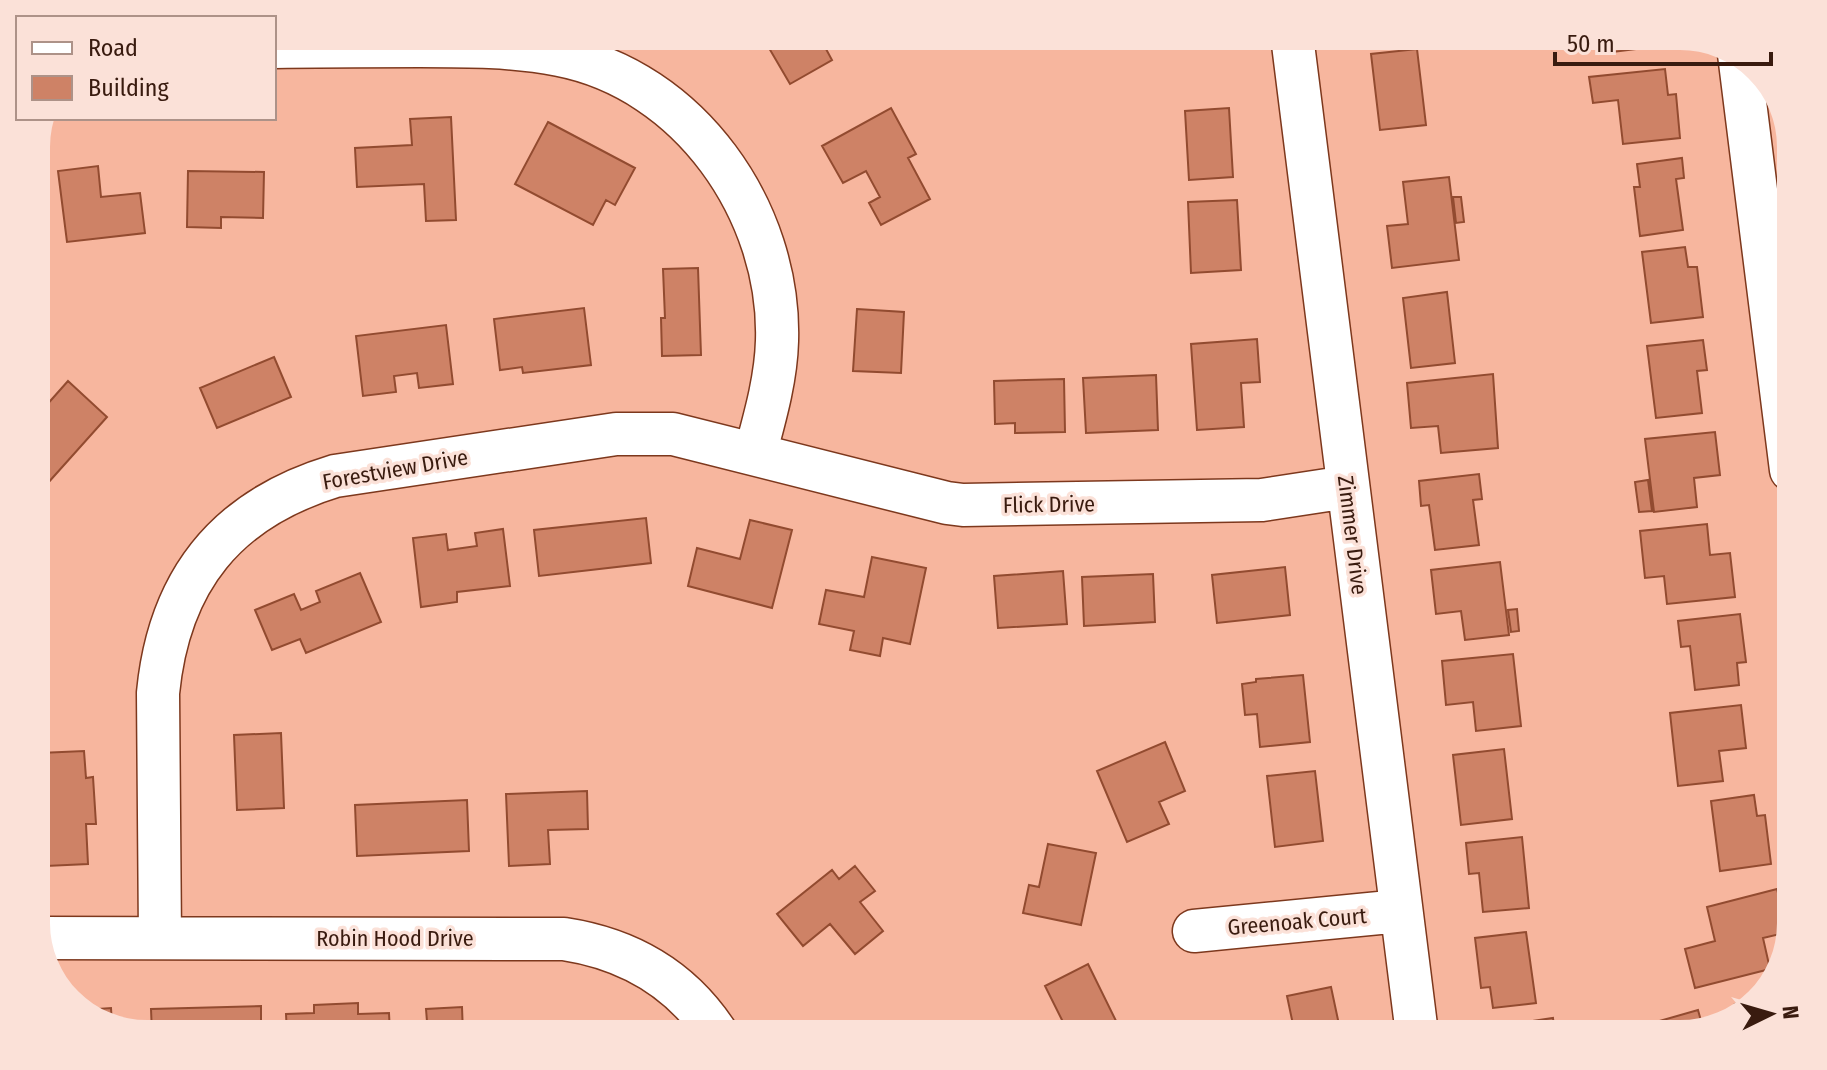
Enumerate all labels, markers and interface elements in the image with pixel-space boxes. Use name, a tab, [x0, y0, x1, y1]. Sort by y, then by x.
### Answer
legend	[16, 16, 276, 120]
scale bar	[1555, 16, 1771, 66]
text: 50 m	[1567, 30, 1615, 58]
text: Road	[88, 34, 138, 62]
text: Building	[88, 74, 170, 102]
street label: Forestview Drive	[320, 443, 470, 496]
street label: Zimmer Drive	[1332, 474, 1373, 596]
street label: Flick Drive	[1003, 490, 1095, 519]
street label: Greenoak Court	[1226, 902, 1368, 941]
street label: Robin Hood Drive	[316, 925, 474, 952]
north arrow	[1731, 974, 1811, 1054]
text: N	[1776, 1005, 1804, 1020]

